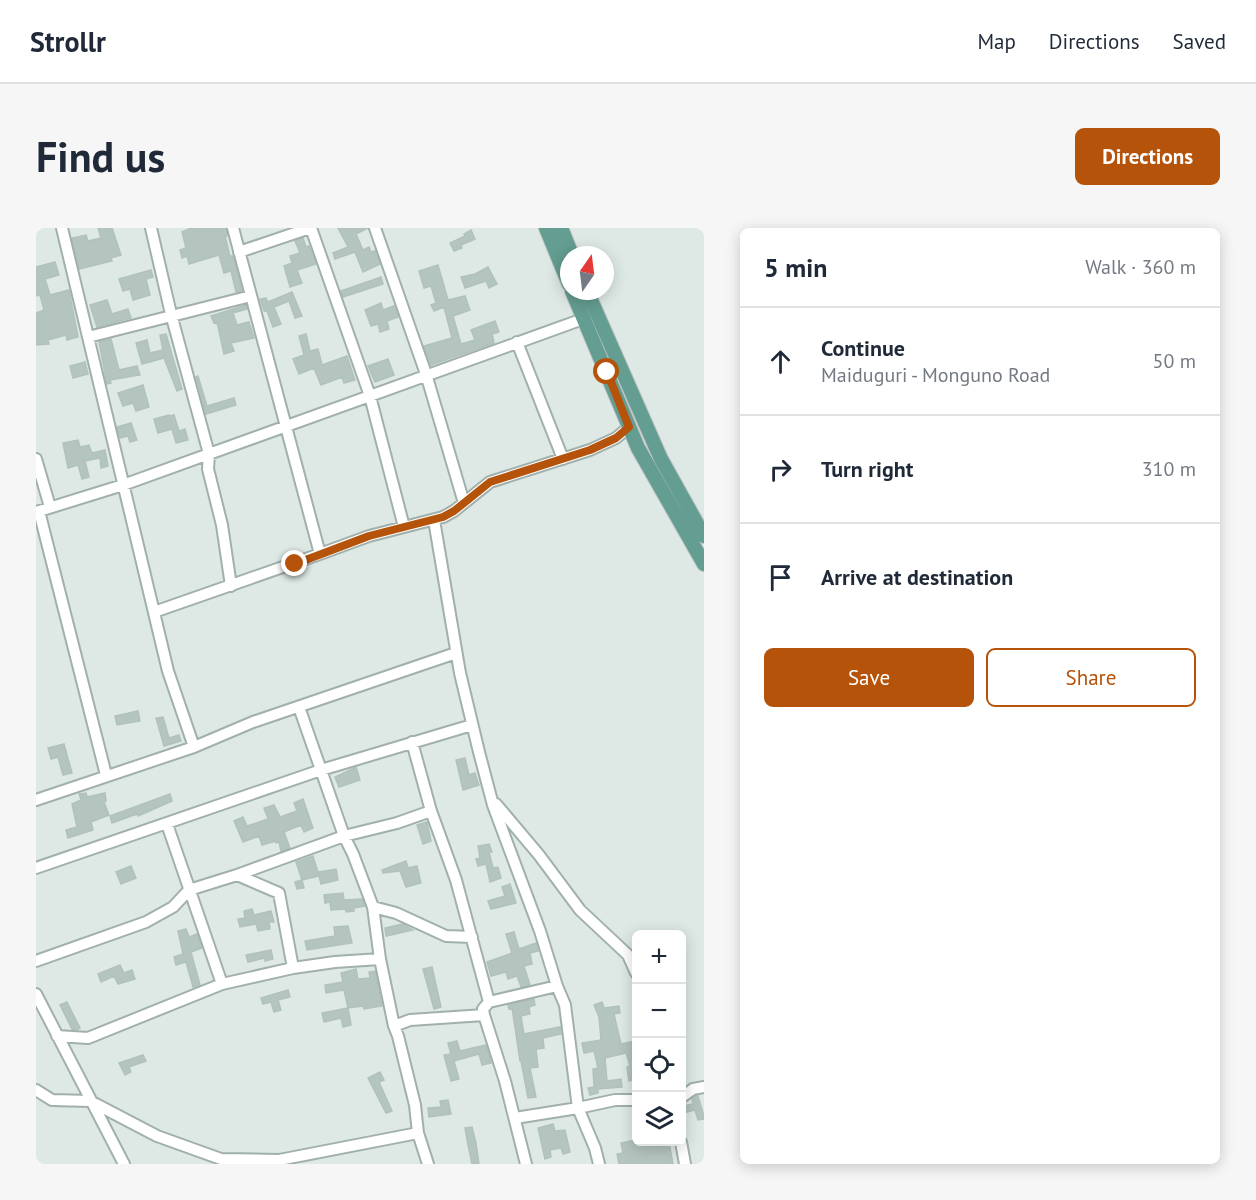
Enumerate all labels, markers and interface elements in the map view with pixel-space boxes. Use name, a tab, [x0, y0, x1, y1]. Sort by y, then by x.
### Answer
text: Strollr	[30, 23, 106, 60]
text: Map	[977, 28, 1016, 55]
text: Directions	[1049, 28, 1140, 55]
text: Saved	[1173, 28, 1226, 55]
button: Directions	[1075, 128, 1220, 185]
text: Find us	[36, 129, 165, 184]
north arrow	[560, 246, 614, 300]
text: 5 min	[764, 251, 827, 284]
text: Walk · 360 m	[1085, 254, 1196, 280]
text: Continue	[821, 334, 905, 362]
icon: ahead	[764, 345, 797, 378]
text: 50 m	[1153, 348, 1196, 374]
route start	[593, 358, 619, 384]
text: Maiduguri - Monguno Road	[821, 362, 1050, 388]
icon: right	[764, 453, 797, 486]
text: Turn right	[821, 455, 913, 483]
text: 310 m	[1142, 456, 1196, 482]
route end	[281, 550, 307, 576]
icon: arrive	[764, 561, 797, 594]
text: Arrive at destination	[821, 563, 1013, 591]
button: Save	[764, 648, 974, 707]
button: Share	[986, 648, 1196, 707]
map controls	[632, 930, 686, 1146]
button: +	[632, 930, 686, 984]
button: −	[632, 984, 686, 1038]
button: locate	[632, 1038, 686, 1092]
button: layers	[632, 1092, 686, 1146]

